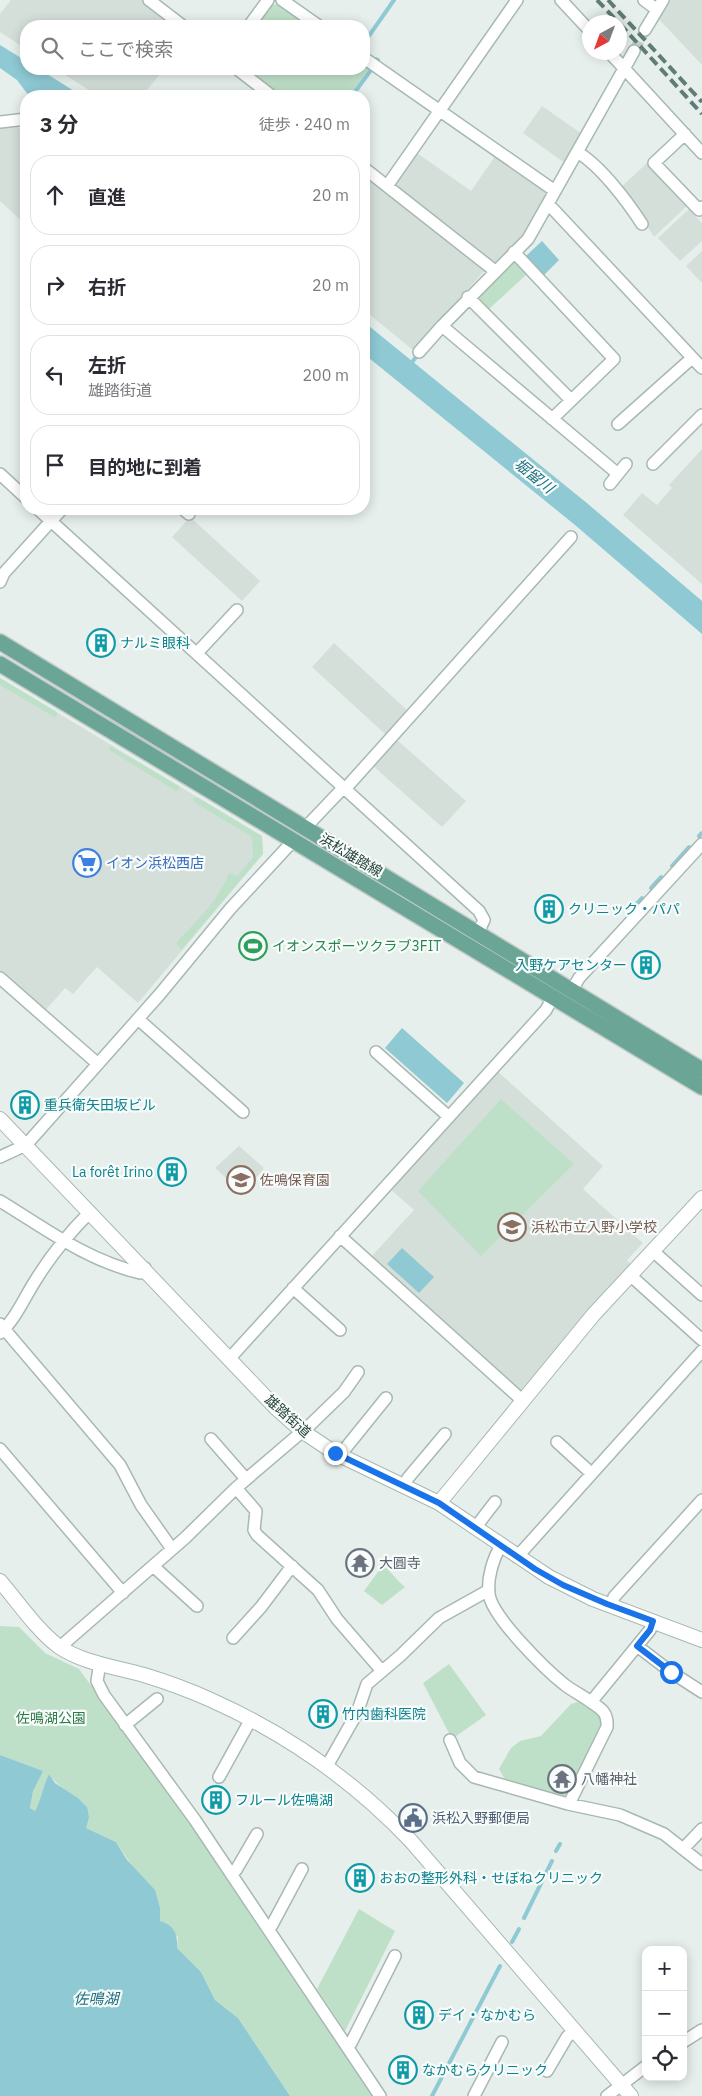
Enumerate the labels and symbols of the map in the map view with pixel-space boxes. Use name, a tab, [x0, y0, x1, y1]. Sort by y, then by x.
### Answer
north arrow	[582, 15, 627, 60]
water label: 堀留川	[511, 454, 559, 498]
building icon: ナルミ眼科	[86, 628, 116, 658]
place label: ナルミ眼科	[120, 634, 190, 652]
street label: 浜松雄踏線	[316, 829, 386, 881]
supermarket icon: イオン浜松西店	[72, 848, 102, 878]
place label: イオン浜松西店	[106, 854, 204, 872]
building icon: クリニック・パパ	[534, 894, 564, 924]
place label: クリニック・パパ	[568, 900, 680, 918]
sports icon: イオンスポーツクラブ3FIT	[238, 931, 268, 961]
place label: イオンスポーツクラブ3FIT	[272, 937, 441, 955]
building icon: 入野ケアセンター	[631, 950, 661, 980]
place label: 入野ケアセンター	[515, 956, 627, 974]
building icon: 重兵衛矢田坂ビル	[10, 1090, 40, 1120]
place label: 重兵衛矢田坂ビル	[44, 1096, 156, 1114]
building icon: La forêt Irino	[157, 1157, 187, 1187]
place label: La forêt Irino	[72, 1163, 153, 1181]
school or university icon: 佐鳴保育園	[226, 1165, 256, 1195]
place label: 佐鳴保育園	[260, 1171, 330, 1189]
school or university icon: 浜松市立入野小学校	[497, 1212, 527, 1242]
place label: 浜松市立入野小学校	[531, 1218, 657, 1236]
street label: 雄踏街道	[261, 1391, 315, 1441]
route end	[324, 1442, 347, 1465]
temple icon: 大圓寺	[345, 1548, 375, 1578]
place label: 大圓寺	[379, 1554, 421, 1572]
route start	[660, 1661, 683, 1684]
building icon: 竹内歯科医院	[308, 1699, 338, 1729]
place label: 竹内歯科医院	[342, 1705, 426, 1723]
park label: 佐鳴湖公園	[16, 1709, 86, 1727]
temple icon: 八幡神社	[547, 1764, 577, 1794]
place label: 八幡神社	[581, 1770, 637, 1788]
building icon: フルール佐鳴湖	[201, 1785, 231, 1815]
place label: フルール佐鳴湖	[235, 1791, 333, 1809]
public building icon: 浜松入野郵便局	[398, 1803, 428, 1833]
place label: 浜松入野郵便局	[432, 1809, 530, 1827]
building icon: おおの整形外科・せぼねクリニック	[345, 1863, 375, 1893]
place label: おおの整形外科・せぼねクリニック	[379, 1869, 603, 1887]
water label: 佐鳴湖	[73, 1989, 120, 2008]
building icon: デイ・なかむら	[404, 2000, 434, 2030]
place label: デイ・なかむら	[438, 2006, 536, 2024]
building icon: なかむらクリニック	[388, 2055, 418, 2085]
place label: なかむらクリニック	[422, 2061, 548, 2079]

